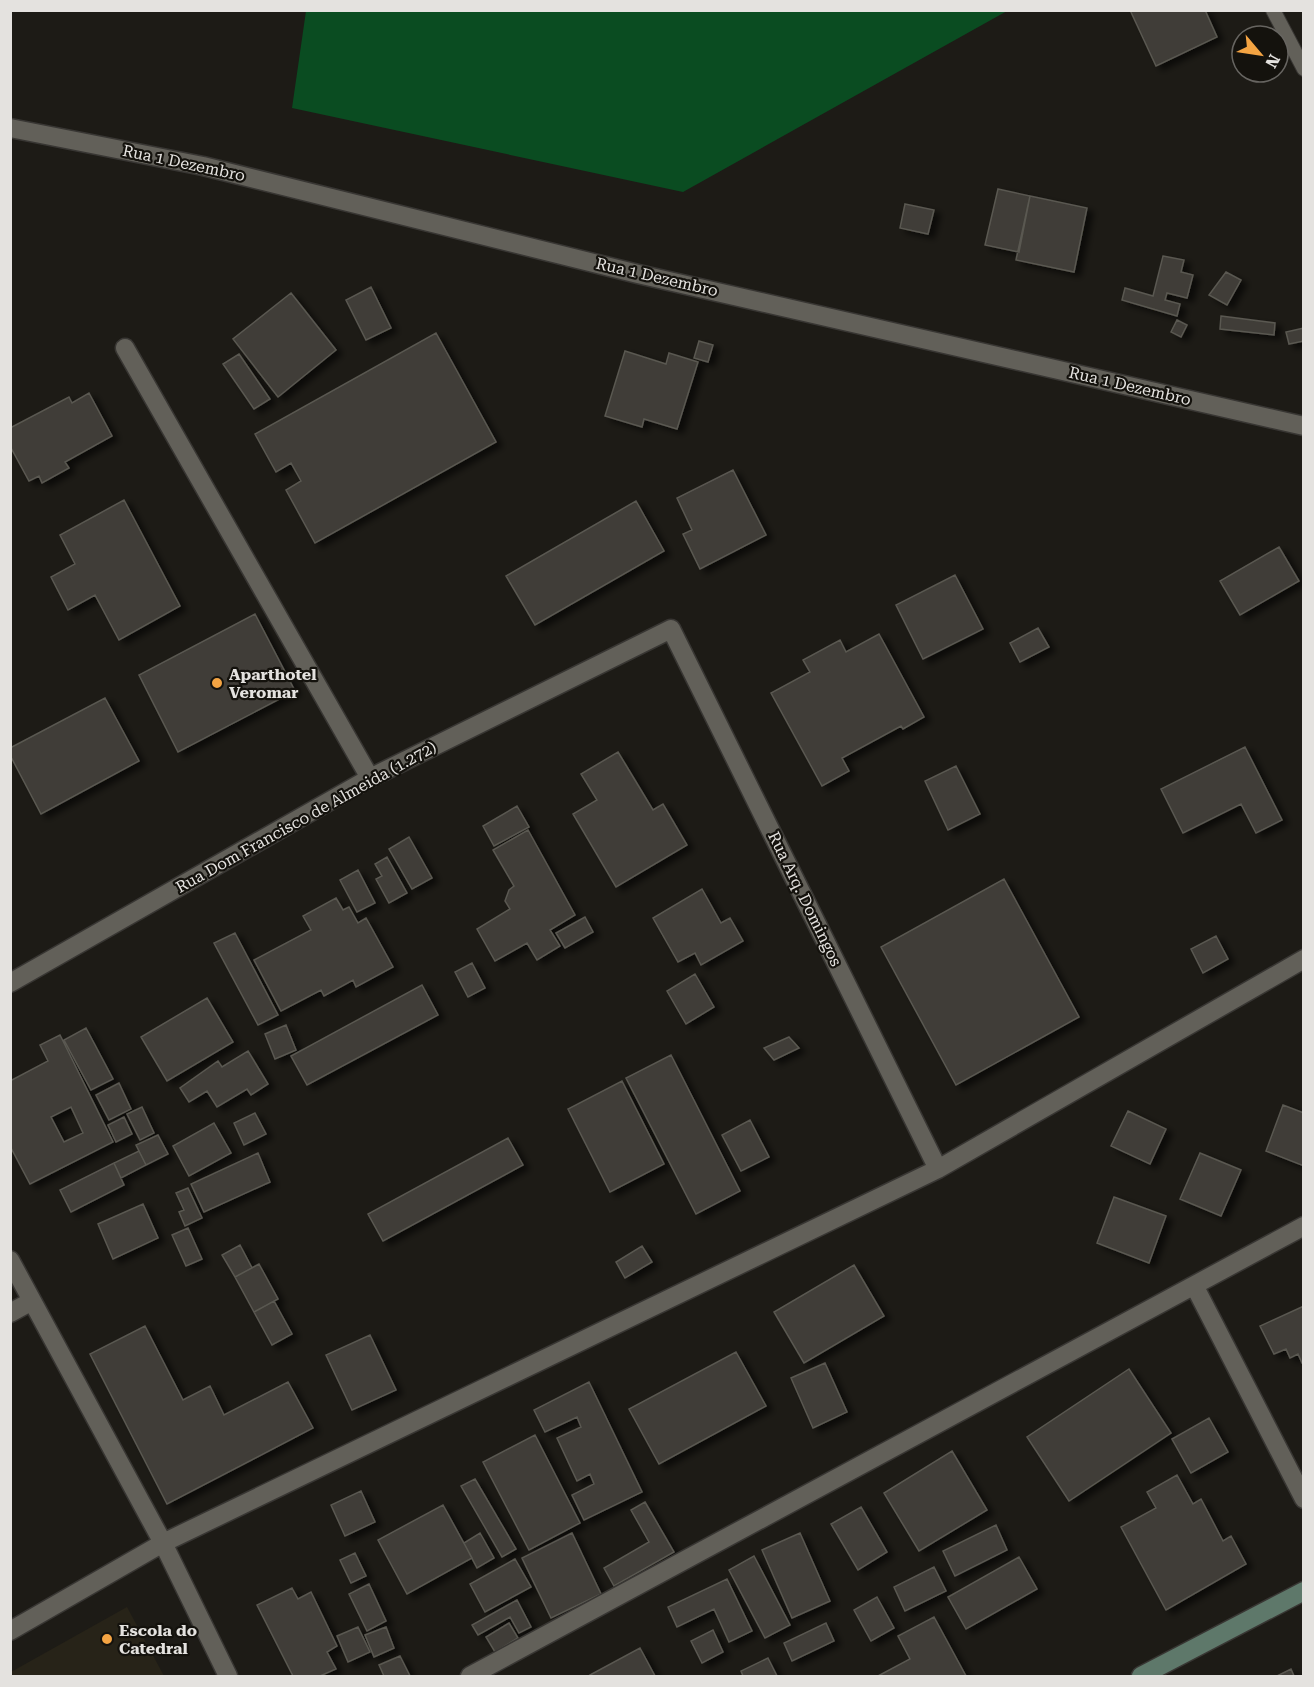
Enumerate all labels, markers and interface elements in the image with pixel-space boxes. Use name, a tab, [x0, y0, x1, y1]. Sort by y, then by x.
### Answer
north arrow	[1230, 24, 1290, 84]
text: N	[1261, 51, 1284, 71]
street label: Rua 1 Dezembro	[121, 141, 247, 185]
street label: Rua 1 Dezembro	[594, 254, 720, 300]
street label: Rua 1 Dezembro	[1067, 363, 1193, 409]
place label: Aparthotel Veromar	[229, 665, 317, 702]
marker: Aparthotel Veromar	[210, 676, 224, 690]
street label: Rua Dom Francisco de Almeida (1.272)	[172, 737, 440, 897]
street label: Rua Arq. Domingos	[764, 829, 846, 970]
place label: Escola do Catedral	[119, 1621, 197, 1658]
marker: Escola do Catedral	[100, 1632, 114, 1646]

